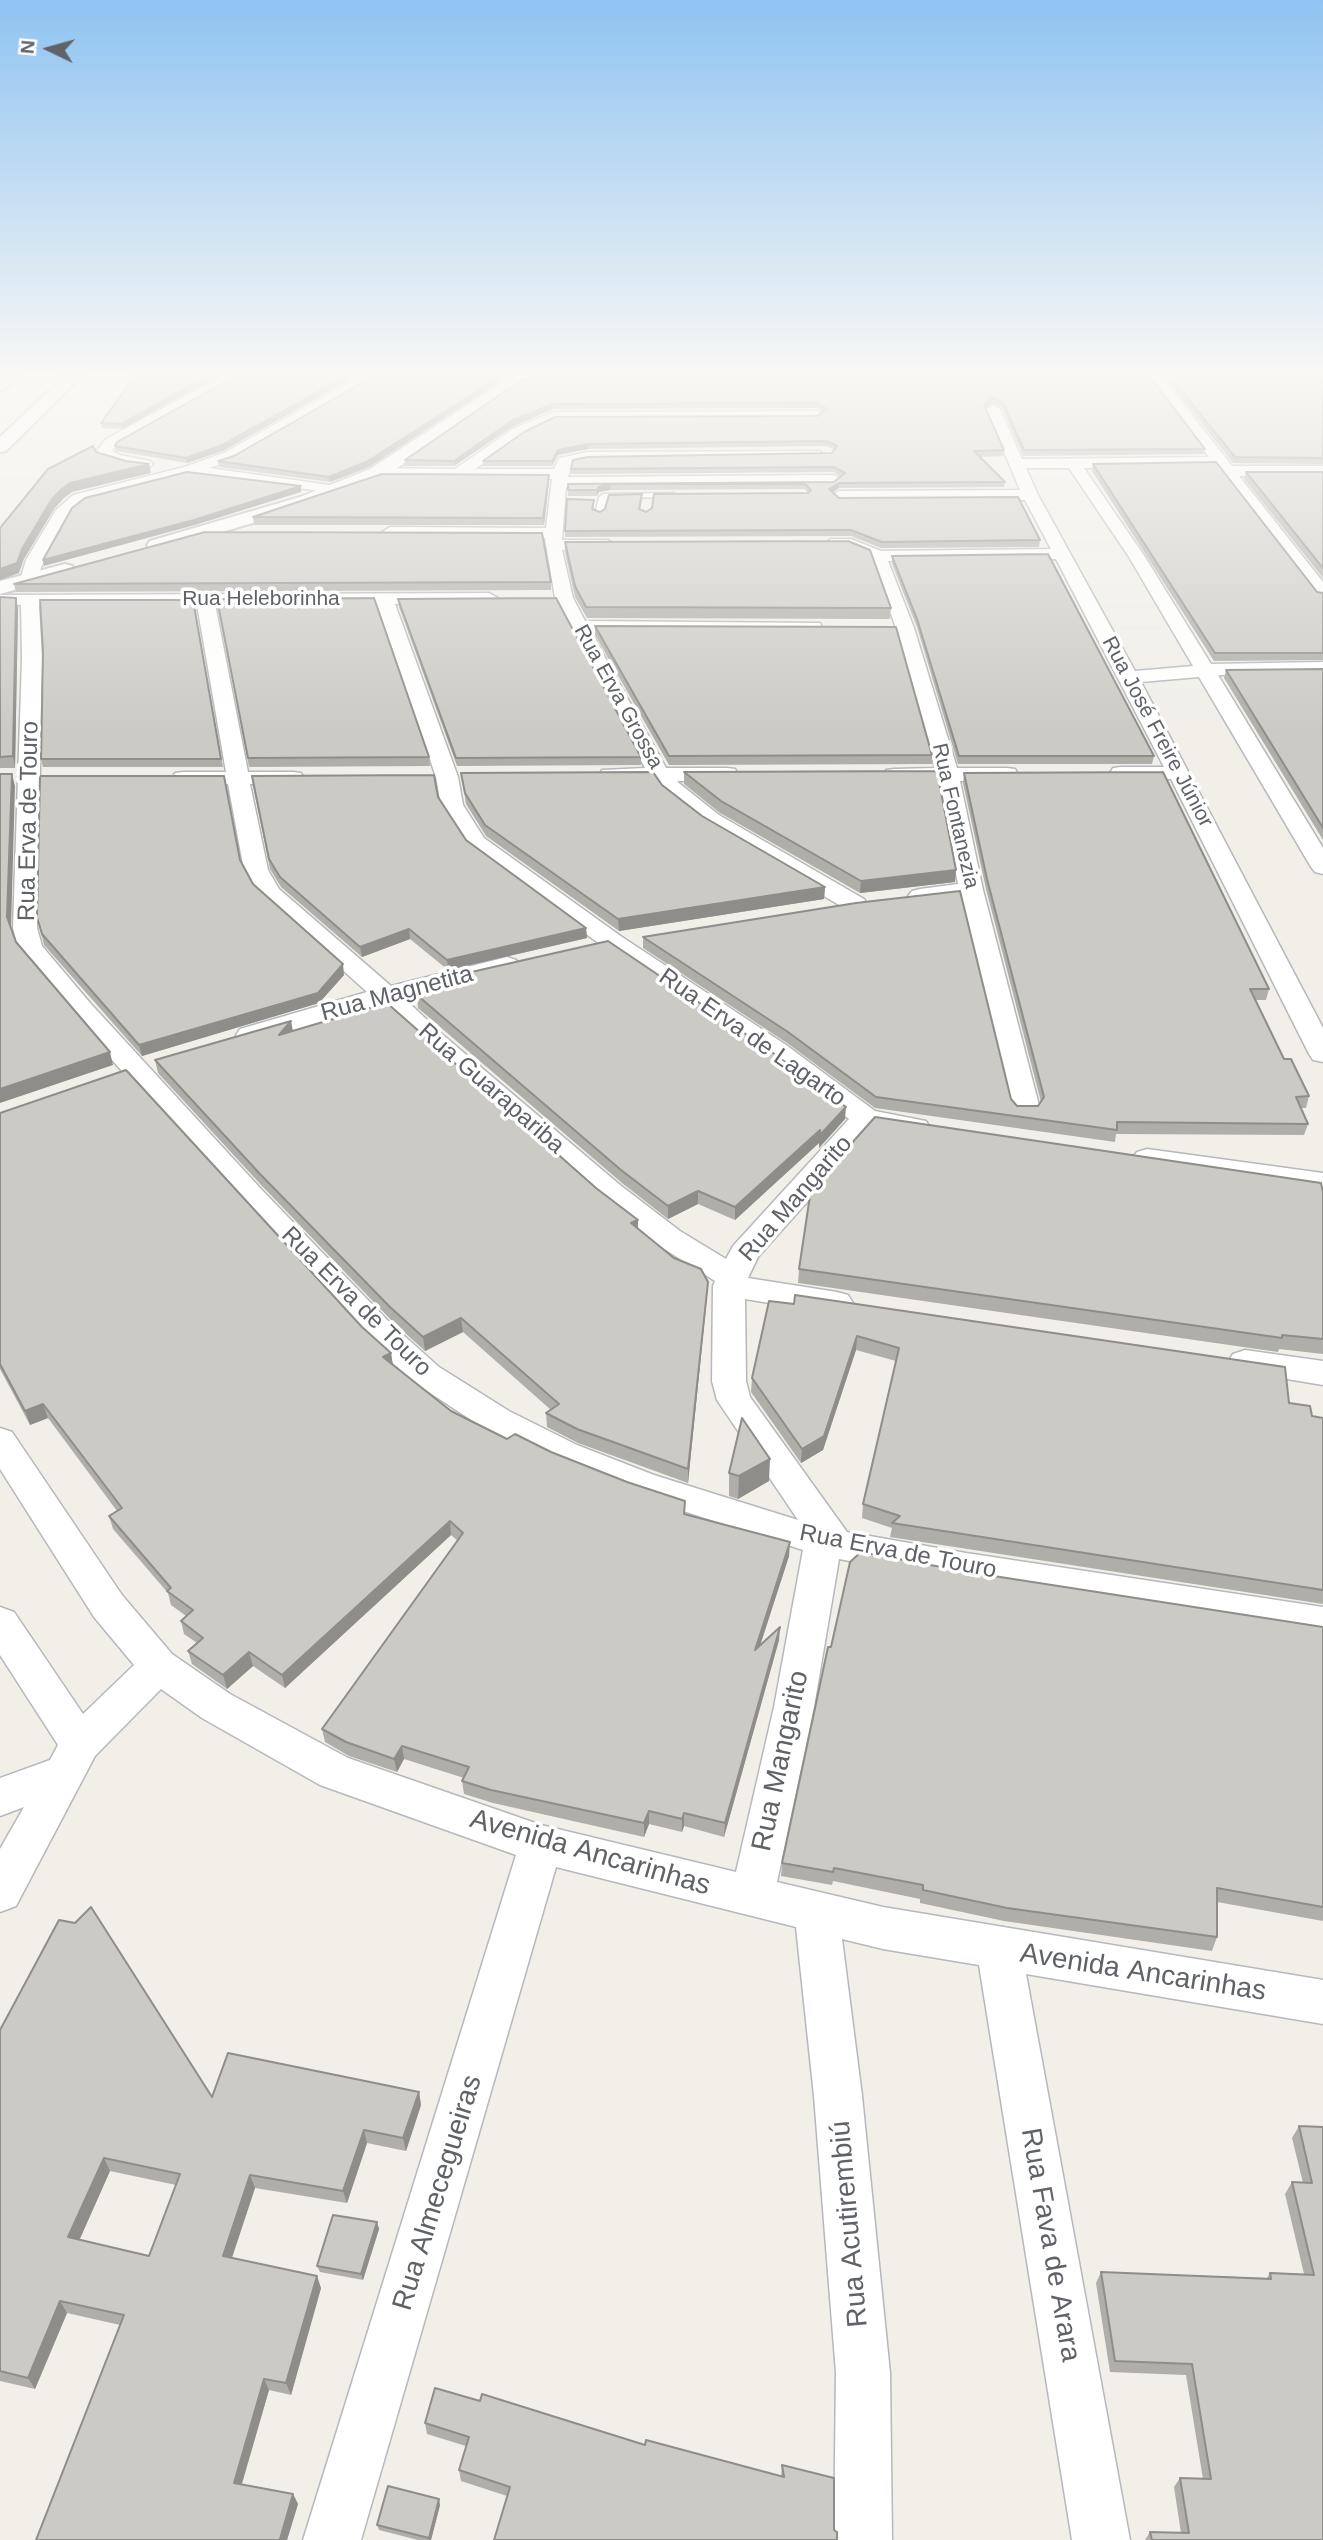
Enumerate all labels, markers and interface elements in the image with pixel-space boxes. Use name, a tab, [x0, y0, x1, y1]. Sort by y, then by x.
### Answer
north arrow	[14, 14, 84, 84]
text: N	[17, 39, 39, 55]
street label: Rua Heleborinha	[182, 586, 340, 612]
street label: Rua Erva Grossa	[568, 620, 668, 774]
street label: Rua José Freire Júnior	[1096, 632, 1218, 832]
street label: Rua Erva de Touro	[13, 721, 45, 921]
street label: Rua Fontanezia	[926, 741, 984, 891]
street label: Rua Magnetita	[318, 960, 476, 1028]
street label: Rua Erva de Lagarto	[653, 963, 851, 1113]
street label: Rua Guarapariba	[412, 1018, 570, 1160]
street label: Rua Mangarito	[733, 1130, 859, 1268]
street label: Rua Erva de Touro	[275, 1221, 437, 1383]
street label: Rua Erva de Touro	[797, 1519, 999, 1585]
street label: Rua Mangarito	[745, 1668, 817, 1854]
street label: Avenida Ancarinhas	[466, 1803, 714, 1903]
street label: Avenida Ancarinhas	[1018, 1937, 1268, 2009]
street label: Rua Almecegueiras	[386, 2071, 490, 2315]
street label: Rua Acutirembiú	[824, 2119, 876, 2329]
street label: Rua Fava de Arara	[1013, 2126, 1087, 2364]

